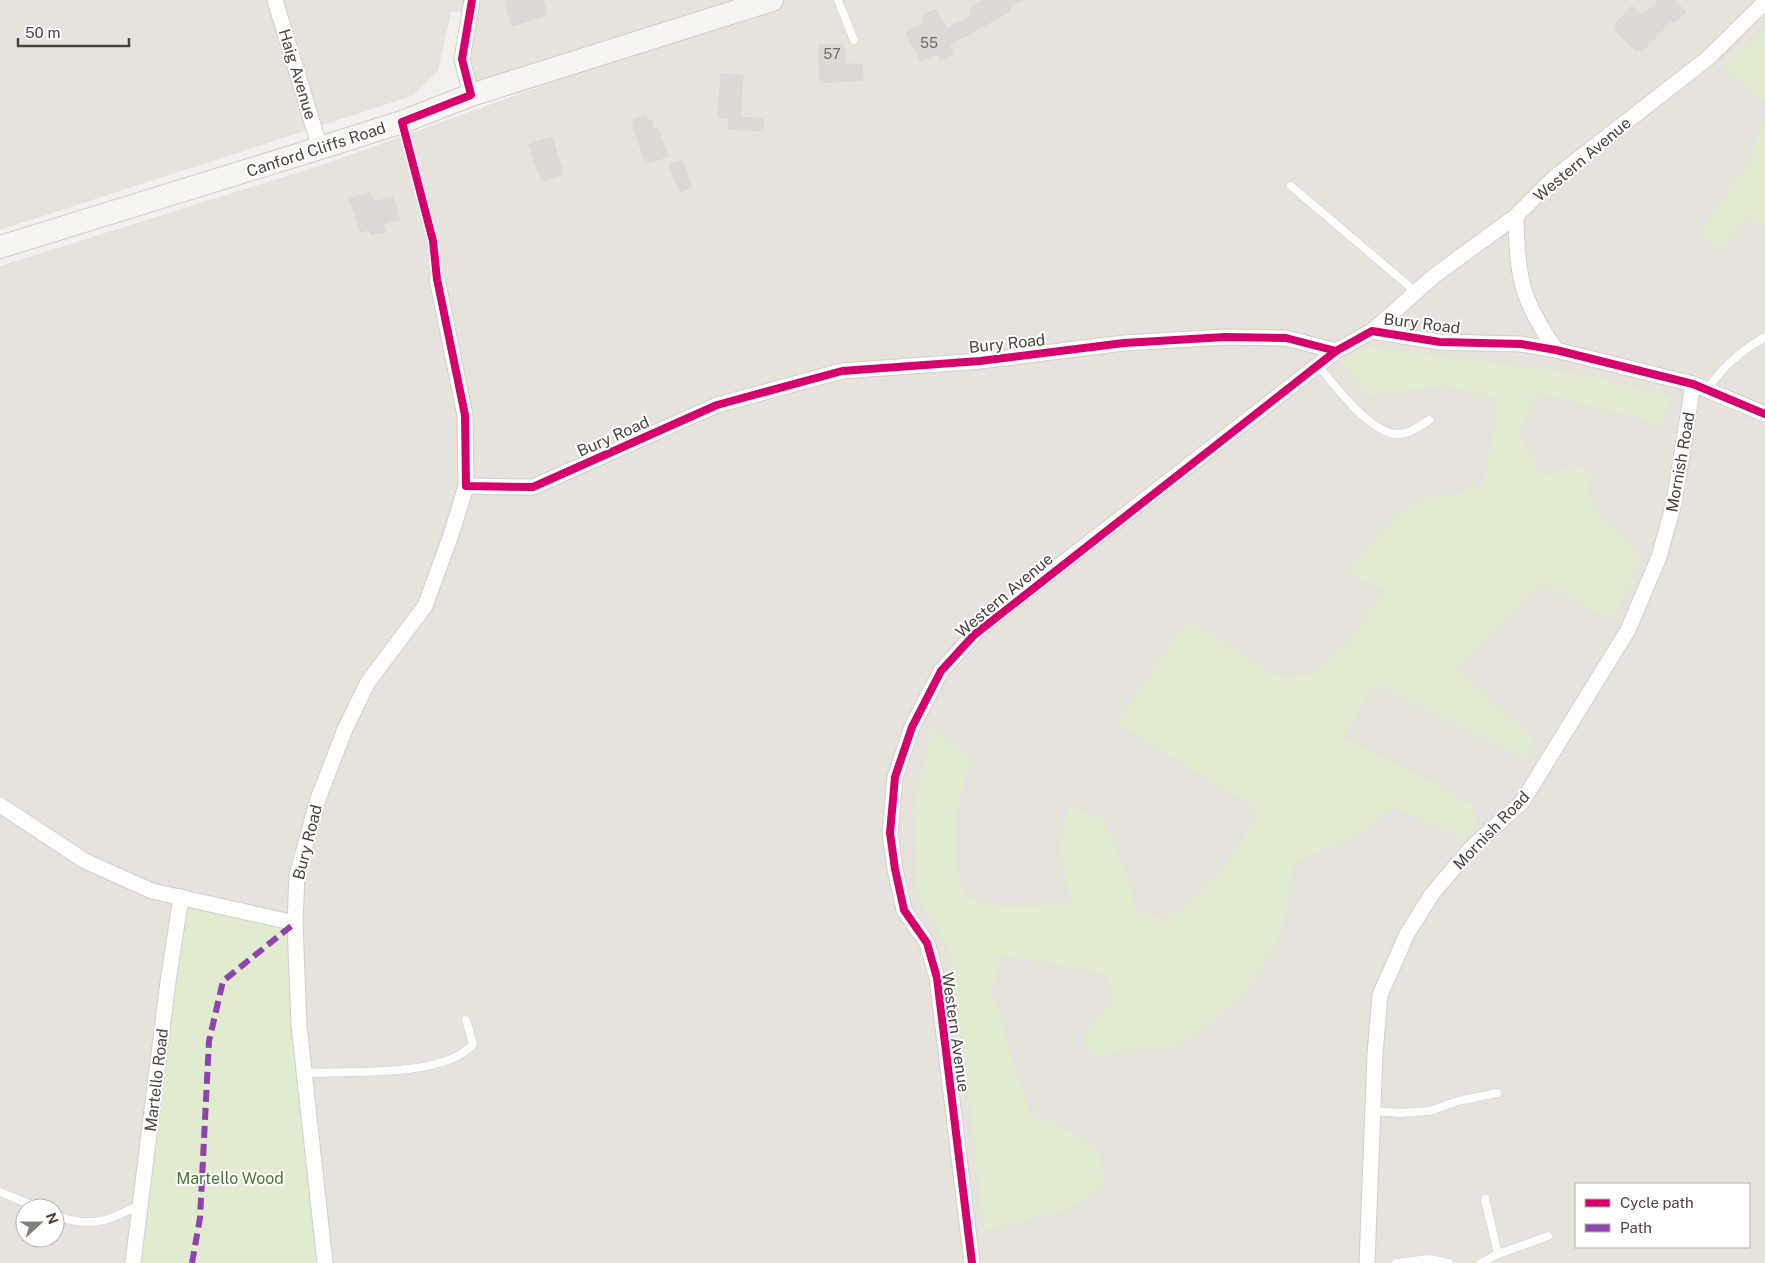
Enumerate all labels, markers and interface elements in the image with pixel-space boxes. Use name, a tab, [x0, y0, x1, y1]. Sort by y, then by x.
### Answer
scale bar	[18, 15, 129, 47]
text: 50 m	[25, 24, 60, 41]
street label: Haig Avenue	[275, 27, 320, 122]
house number: 55	[920, 35, 938, 51]
house number: 57	[823, 46, 841, 62]
street label: Western Avenue	[1530, 113, 1635, 206]
street label: Canford Cliffs Road	[244, 118, 388, 181]
street label: Bury Road	[1383, 309, 1461, 338]
street label: Bury Road	[968, 330, 1046, 357]
street label: Mornish Road	[1662, 410, 1699, 514]
street label: Bury Road	[574, 412, 652, 461]
street label: Western Avenue	[952, 549, 1057, 642]
street label: Mornish Road	[1449, 787, 1534, 874]
street label: Bury Road	[289, 803, 326, 882]
street label: Western Avenue	[938, 971, 973, 1093]
street label: Martello Road	[141, 1027, 172, 1133]
park label: Martello Wood	[176, 1169, 284, 1188]
legend	[1575, 1183, 1750, 1248]
text: Cycle path	[1620, 1194, 1694, 1211]
north arrow	[15, 1198, 65, 1248]
text: N	[43, 1210, 62, 1226]
text: Path	[1620, 1219, 1652, 1236]

